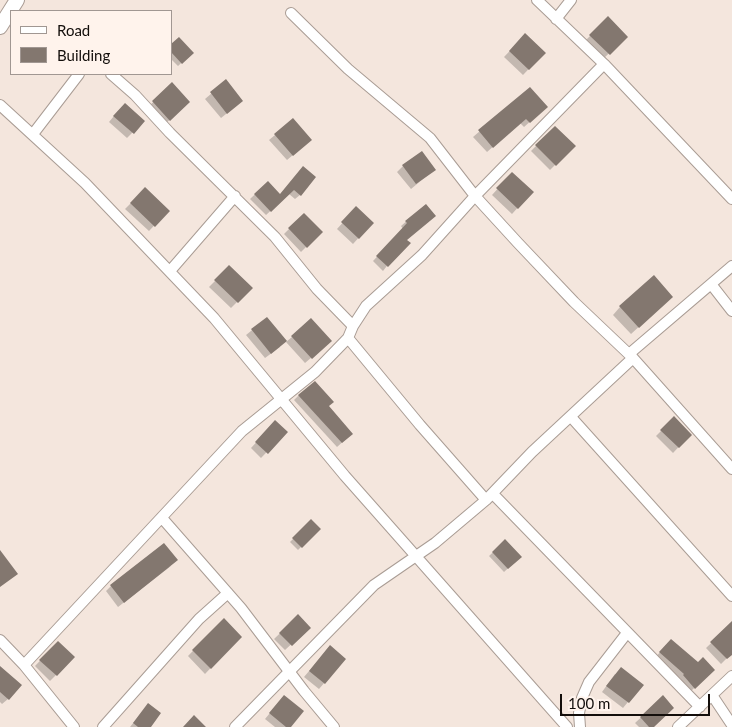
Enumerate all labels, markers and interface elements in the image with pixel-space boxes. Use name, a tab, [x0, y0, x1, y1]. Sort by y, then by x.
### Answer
legend	[10, 10, 172, 75]
text: Road	[57, 21, 90, 39]
text: Building	[57, 46, 110, 64]
scale bar	[562, 684, 712, 716]
text: 100 m	[568, 694, 610, 712]

